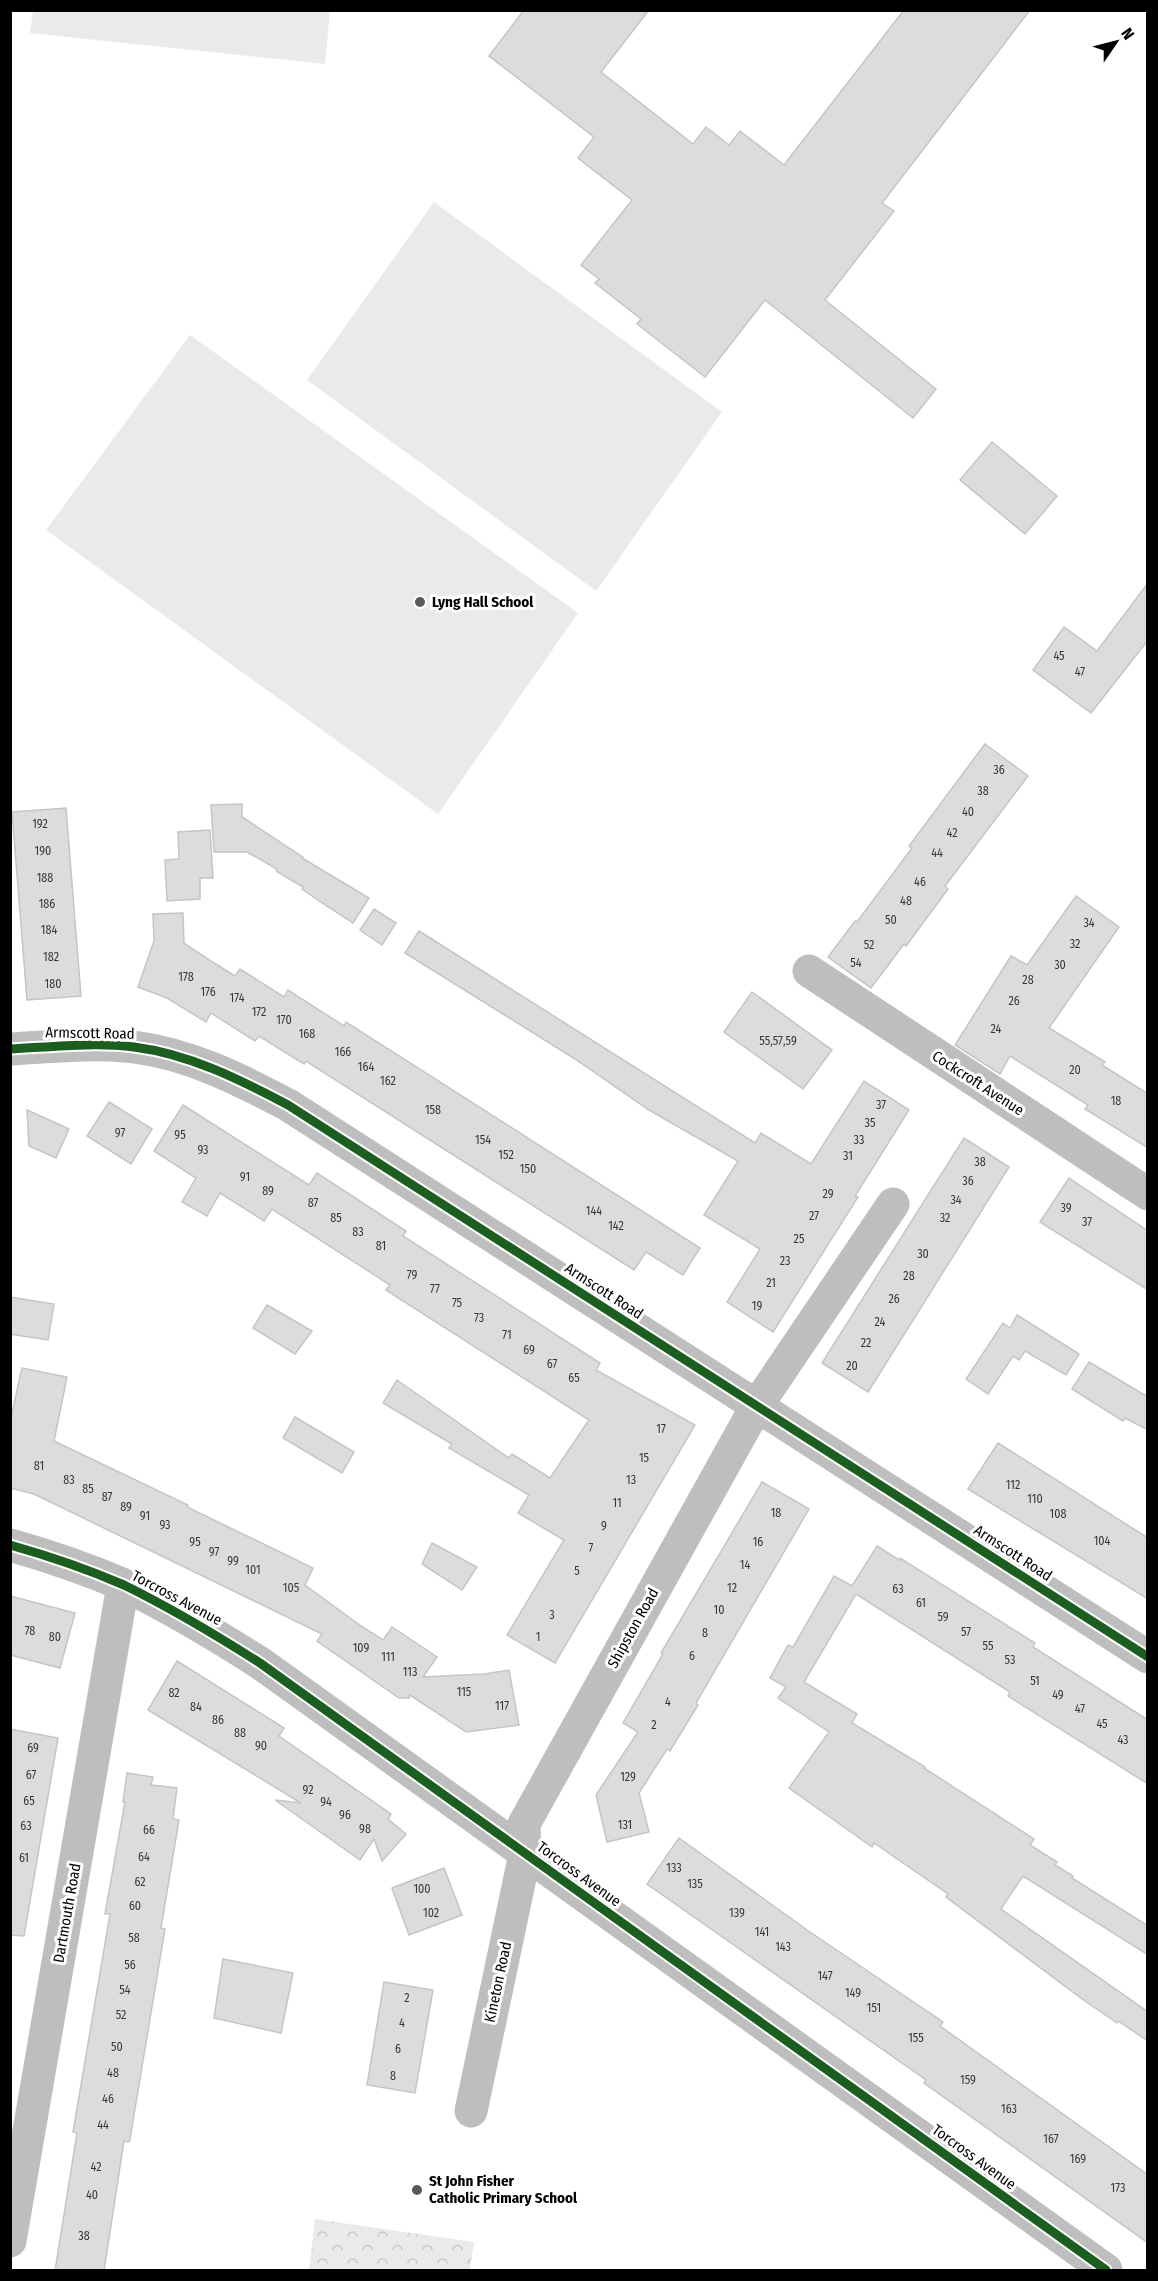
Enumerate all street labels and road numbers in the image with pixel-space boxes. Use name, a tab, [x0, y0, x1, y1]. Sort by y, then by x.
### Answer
street label: Armscott Road	[45, 1023, 135, 1043]
street label: Cockcroft Avenue	[929, 1047, 1027, 1119]
street label: Armscott Road	[562, 1259, 646, 1323]
street label: Armscott Road	[971, 1521, 1055, 1585]
street label: Torcross Avenue	[129, 1567, 225, 1629]
street label: Shipston Road	[604, 1585, 662, 1671]
street label: Torcross Avenue	[534, 1838, 624, 1910]
street label: Dartmouth Road	[49, 1862, 85, 1964]
street label: Kineton Road	[481, 1940, 515, 2024]
street label: Torcross Avenue	[929, 2121, 1019, 2193]

